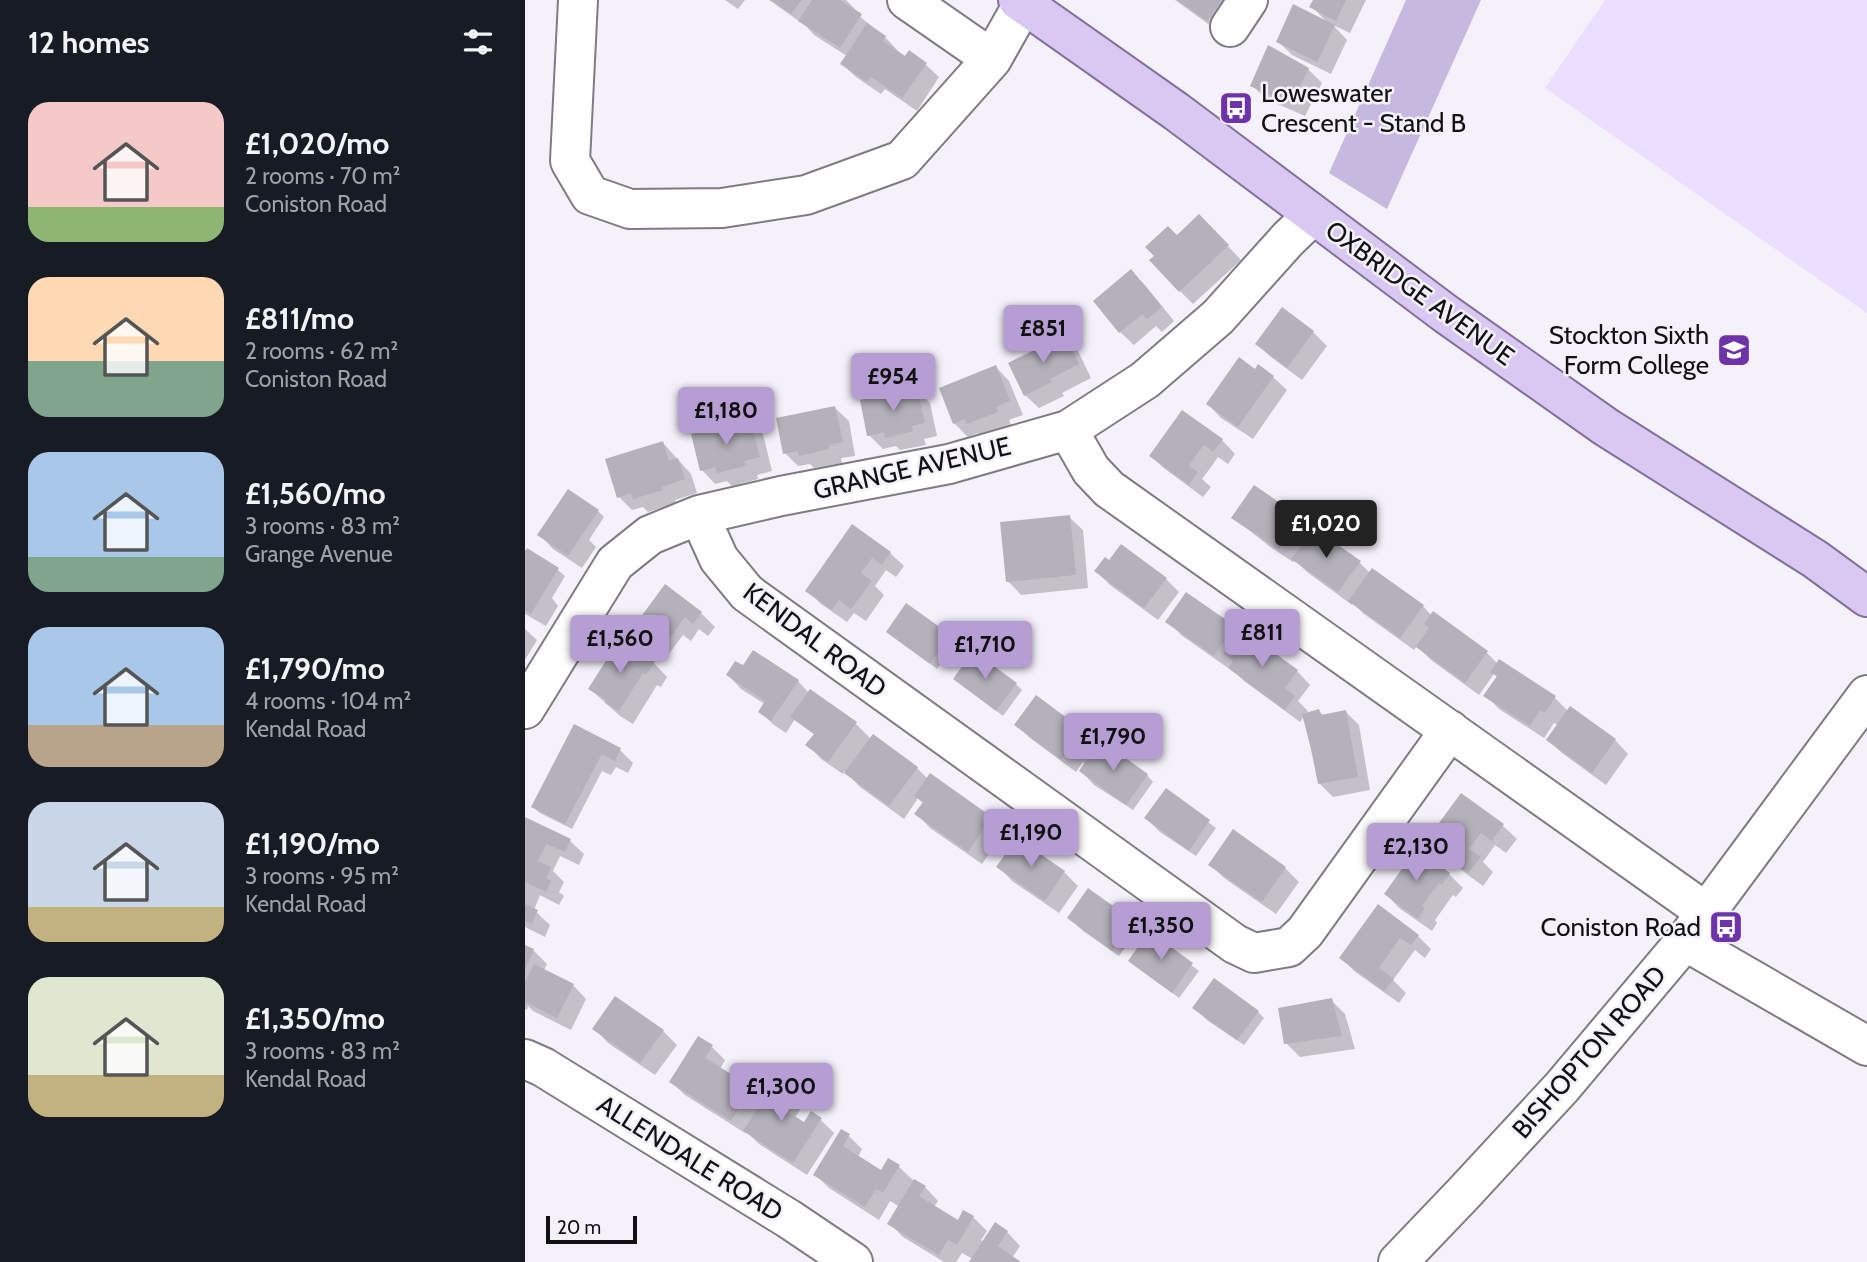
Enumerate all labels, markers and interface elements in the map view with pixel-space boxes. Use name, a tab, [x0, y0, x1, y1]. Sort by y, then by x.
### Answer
icon: filters	[459, 23, 497, 61]
text: 12 homes	[28, 24, 150, 61]
place label: Loweswater Crescent - Stand B	[1261, 77, 1466, 139]
bus stop icon: Loweswater Crescent - Stand B	[1217, 89, 1255, 127]
text: £1,020/mo	[245, 125, 389, 162]
icon: home	[84, 130, 168, 214]
text: 2 rooms · 70 m²	[245, 162, 400, 190]
text: Coniston Road	[245, 190, 387, 218]
street label: OXBRIDGE AVENUE	[1319, 214, 1521, 372]
text: £811/mo	[245, 300, 354, 337]
icon: home	[84, 305, 168, 389]
pin: £851	[1002, 306, 1084, 365]
text: £851	[1020, 314, 1066, 342]
place label: Stockton Sixth Form College	[1549, 319, 1709, 381]
school or university icon: Stockton Sixth Form College	[1715, 331, 1753, 369]
text: 2 rooms · 62 m²	[245, 337, 398, 365]
pin: £954	[852, 354, 934, 413]
text: £954	[867, 362, 919, 390]
text: Coniston Road	[245, 365, 387, 393]
pin: £1,180	[669, 388, 783, 447]
text: £1,180	[694, 396, 758, 424]
street label: GRANGE AVENUE	[810, 430, 1014, 506]
text: £1,560/mo	[245, 475, 386, 512]
icon: home	[84, 480, 168, 564]
pin: £1,020	[1269, 500, 1383, 560]
text: £1,020	[1291, 509, 1361, 537]
text: 3 rooms · 83 m²	[245, 512, 400, 540]
text: Grange Avenue	[245, 540, 393, 568]
street label: KENDAL ROAD	[737, 576, 893, 704]
pin: £811	[1221, 610, 1303, 669]
pin: £1,560	[563, 616, 677, 675]
text: £811	[1241, 618, 1283, 646]
pin: £1,710	[928, 622, 1042, 681]
text: £1,560	[586, 624, 654, 652]
text: £1,710	[954, 630, 1016, 658]
text: £1,790/mo	[245, 650, 385, 687]
icon: home	[84, 655, 168, 739]
text: 4 rooms · 104 m²	[245, 687, 411, 715]
pin: £1,790	[1056, 714, 1170, 773]
text: Kendal Road	[245, 715, 366, 743]
text: £1,790	[1080, 722, 1146, 750]
pin: £1,190	[974, 810, 1088, 869]
text: £1,190	[999, 818, 1063, 846]
pin: £2,130	[1359, 824, 1473, 883]
text: £1,190/mo	[245, 825, 380, 862]
icon: home	[84, 830, 168, 914]
text: £2,130	[1383, 832, 1449, 860]
text: 3 rooms · 95 m²	[245, 862, 399, 890]
text: Kendal Road	[245, 890, 366, 918]
pin: £1,350	[1104, 902, 1218, 962]
bus stop icon: Coniston Road	[1707, 908, 1745, 946]
text: £1,350	[1128, 911, 1194, 939]
place label: Coniston Road	[1541, 911, 1701, 943]
street label: BISHOPTON ROAD	[1505, 959, 1673, 1145]
text: £1,350/mo	[245, 1000, 385, 1037]
icon: home	[84, 1005, 168, 1089]
text: 3 rooms · 83 m²	[245, 1037, 400, 1065]
pin: £1,300	[724, 1064, 838, 1123]
text: Kendal Road	[245, 1065, 366, 1093]
text: £1,300	[746, 1072, 816, 1100]
street label: ALLENDALE ROAD	[591, 1088, 789, 1228]
scale bar	[546, 1213, 637, 1245]
text: 20 m	[557, 1216, 601, 1239]

